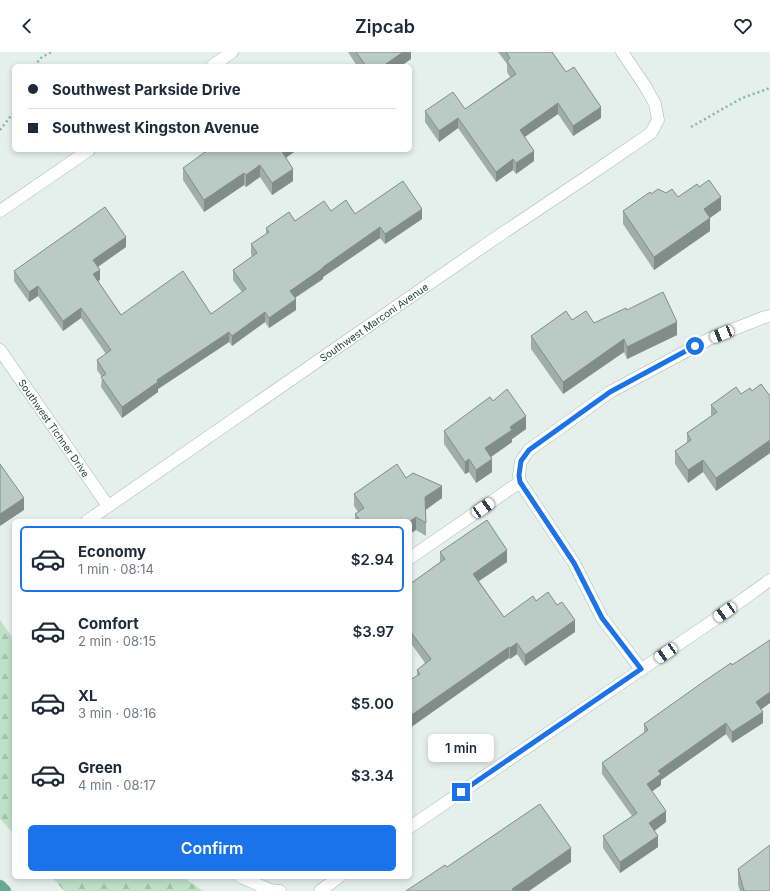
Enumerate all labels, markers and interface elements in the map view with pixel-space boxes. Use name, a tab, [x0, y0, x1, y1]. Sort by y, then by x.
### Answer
icon: back	[16, 15, 38, 37]
icon: heart	[732, 15, 754, 37]
text: Zipcab	[355, 16, 415, 37]
text: Southwest Parkside Drive	[52, 80, 241, 99]
text: Southwest Kingston Avenue	[52, 118, 259, 137]
street label: Southwest Marconi Avenue	[317, 280, 430, 364]
car	[709, 324, 735, 344]
route start	[686, 337, 704, 355]
street label: Southwest Tichner Drive	[16, 377, 92, 480]
car	[470, 496, 496, 520]
icon: car	[30, 541, 66, 577]
text: Economy	[78, 542, 146, 561]
text: $2.94	[351, 550, 394, 569]
text: 1 min · 08:14	[78, 561, 154, 577]
car	[712, 600, 738, 624]
icon: car	[30, 613, 66, 649]
text: Comfort	[78, 614, 139, 633]
text: $3.97	[352, 622, 394, 641]
text: 2 min · 08:15	[78, 633, 156, 649]
car	[653, 641, 679, 665]
icon: car	[30, 685, 66, 721]
text: XL	[78, 686, 98, 705]
text: $5.00	[351, 694, 394, 713]
text: 3 min · 08:16	[78, 705, 156, 721]
callout: 1 min	[428, 734, 494, 762]
text: 1 min	[445, 740, 477, 756]
icon: car	[30, 757, 66, 793]
text: Green	[78, 758, 122, 777]
text: $3.34	[351, 766, 394, 785]
text: 4 min · 08:17	[78, 777, 156, 793]
route end	[452, 783, 470, 801]
button: Confirm	[28, 825, 396, 871]

